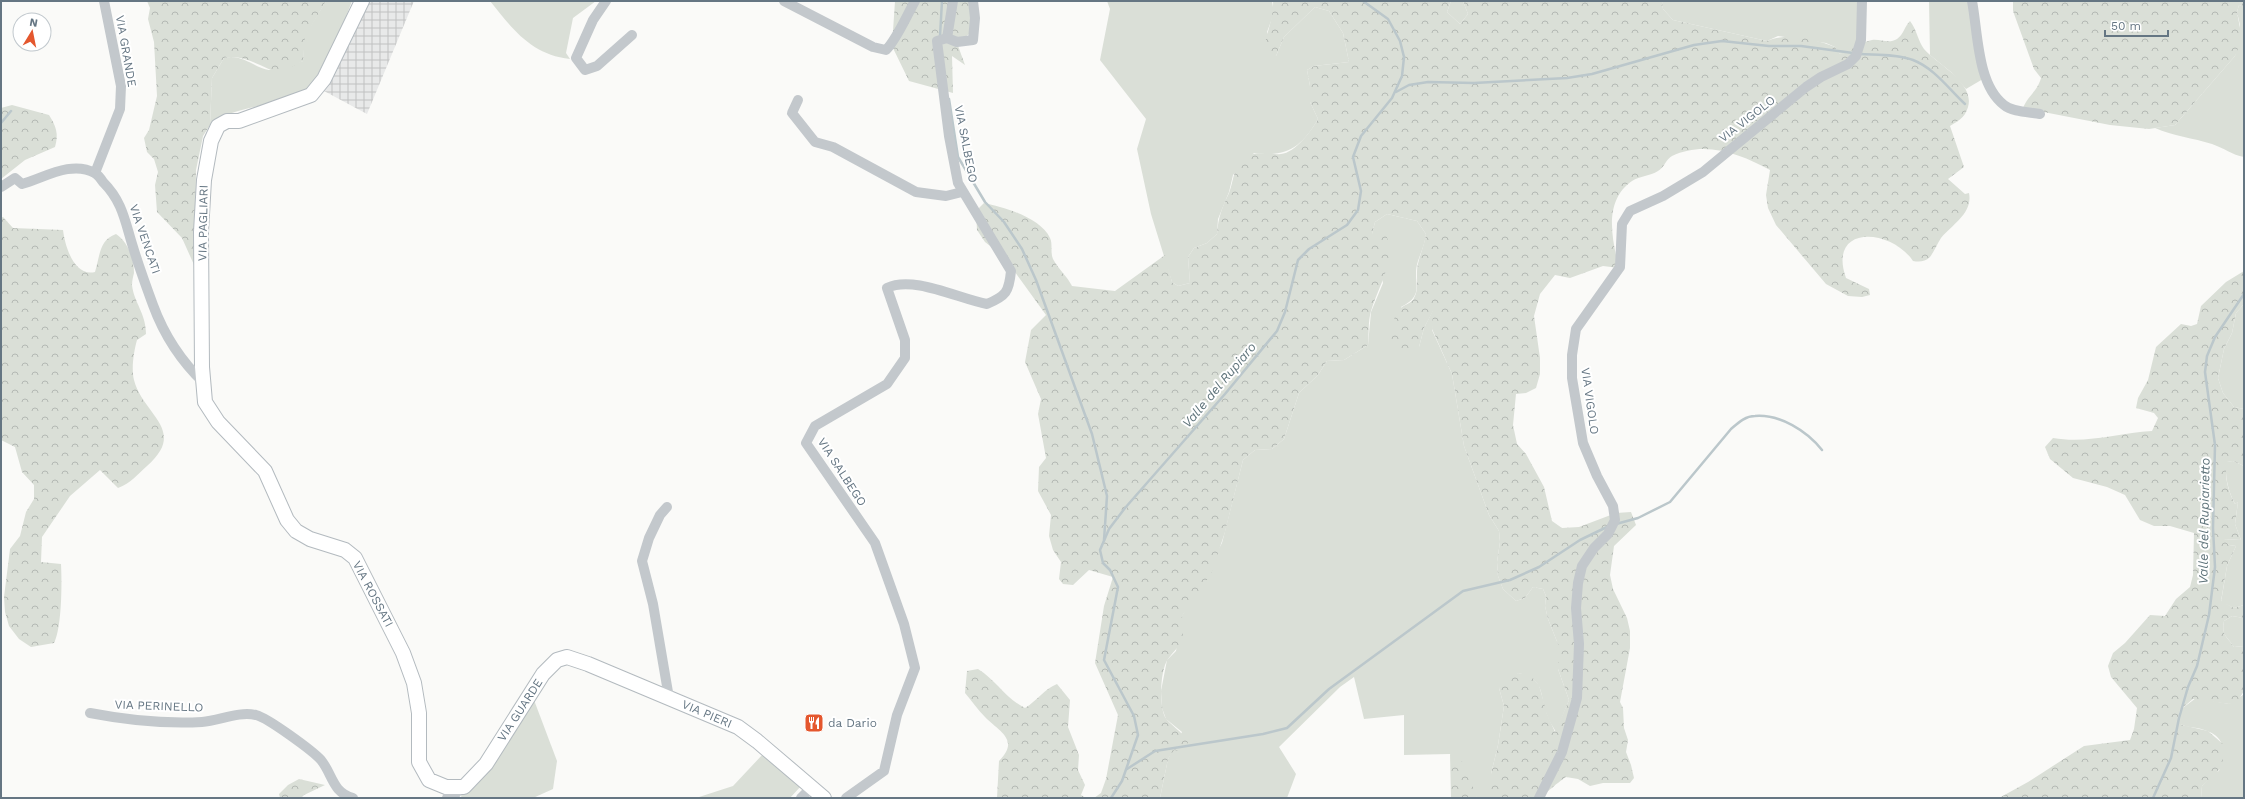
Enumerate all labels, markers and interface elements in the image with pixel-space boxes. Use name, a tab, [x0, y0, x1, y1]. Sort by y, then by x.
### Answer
north arrow	[12, 12, 52, 52]
scale bar	[2105, 12, 2168, 38]
street label: VIA GRANDE	[113, 14, 139, 88]
text: N	[29, 16, 39, 30]
text: 50 m	[2111, 19, 2141, 33]
street label: VIA VIGOLO	[1716, 93, 1778, 145]
street label: VIA SALBEGO	[952, 104, 980, 184]
street label: VIA PAGLIARI	[195, 185, 211, 261]
street label: VIA VENCATI	[127, 202, 163, 276]
water label: Valle del Rupiaro	[1179, 339, 1259, 431]
street label: VIA VIGOLO	[1578, 367, 1602, 435]
street label: VIA SALBEGO	[815, 435, 869, 509]
water label: Valle del Rupiarietto	[2195, 458, 2213, 584]
street label: VIA ROSSATI	[350, 559, 396, 629]
street label: VIA GUARDE	[495, 676, 546, 744]
street label: VIA PERINELLO	[114, 697, 204, 715]
street label: VIA PIERI	[680, 697, 734, 731]
restaurant icon: da Dario	[803, 712, 825, 734]
place label: da Dario	[828, 716, 877, 730]

